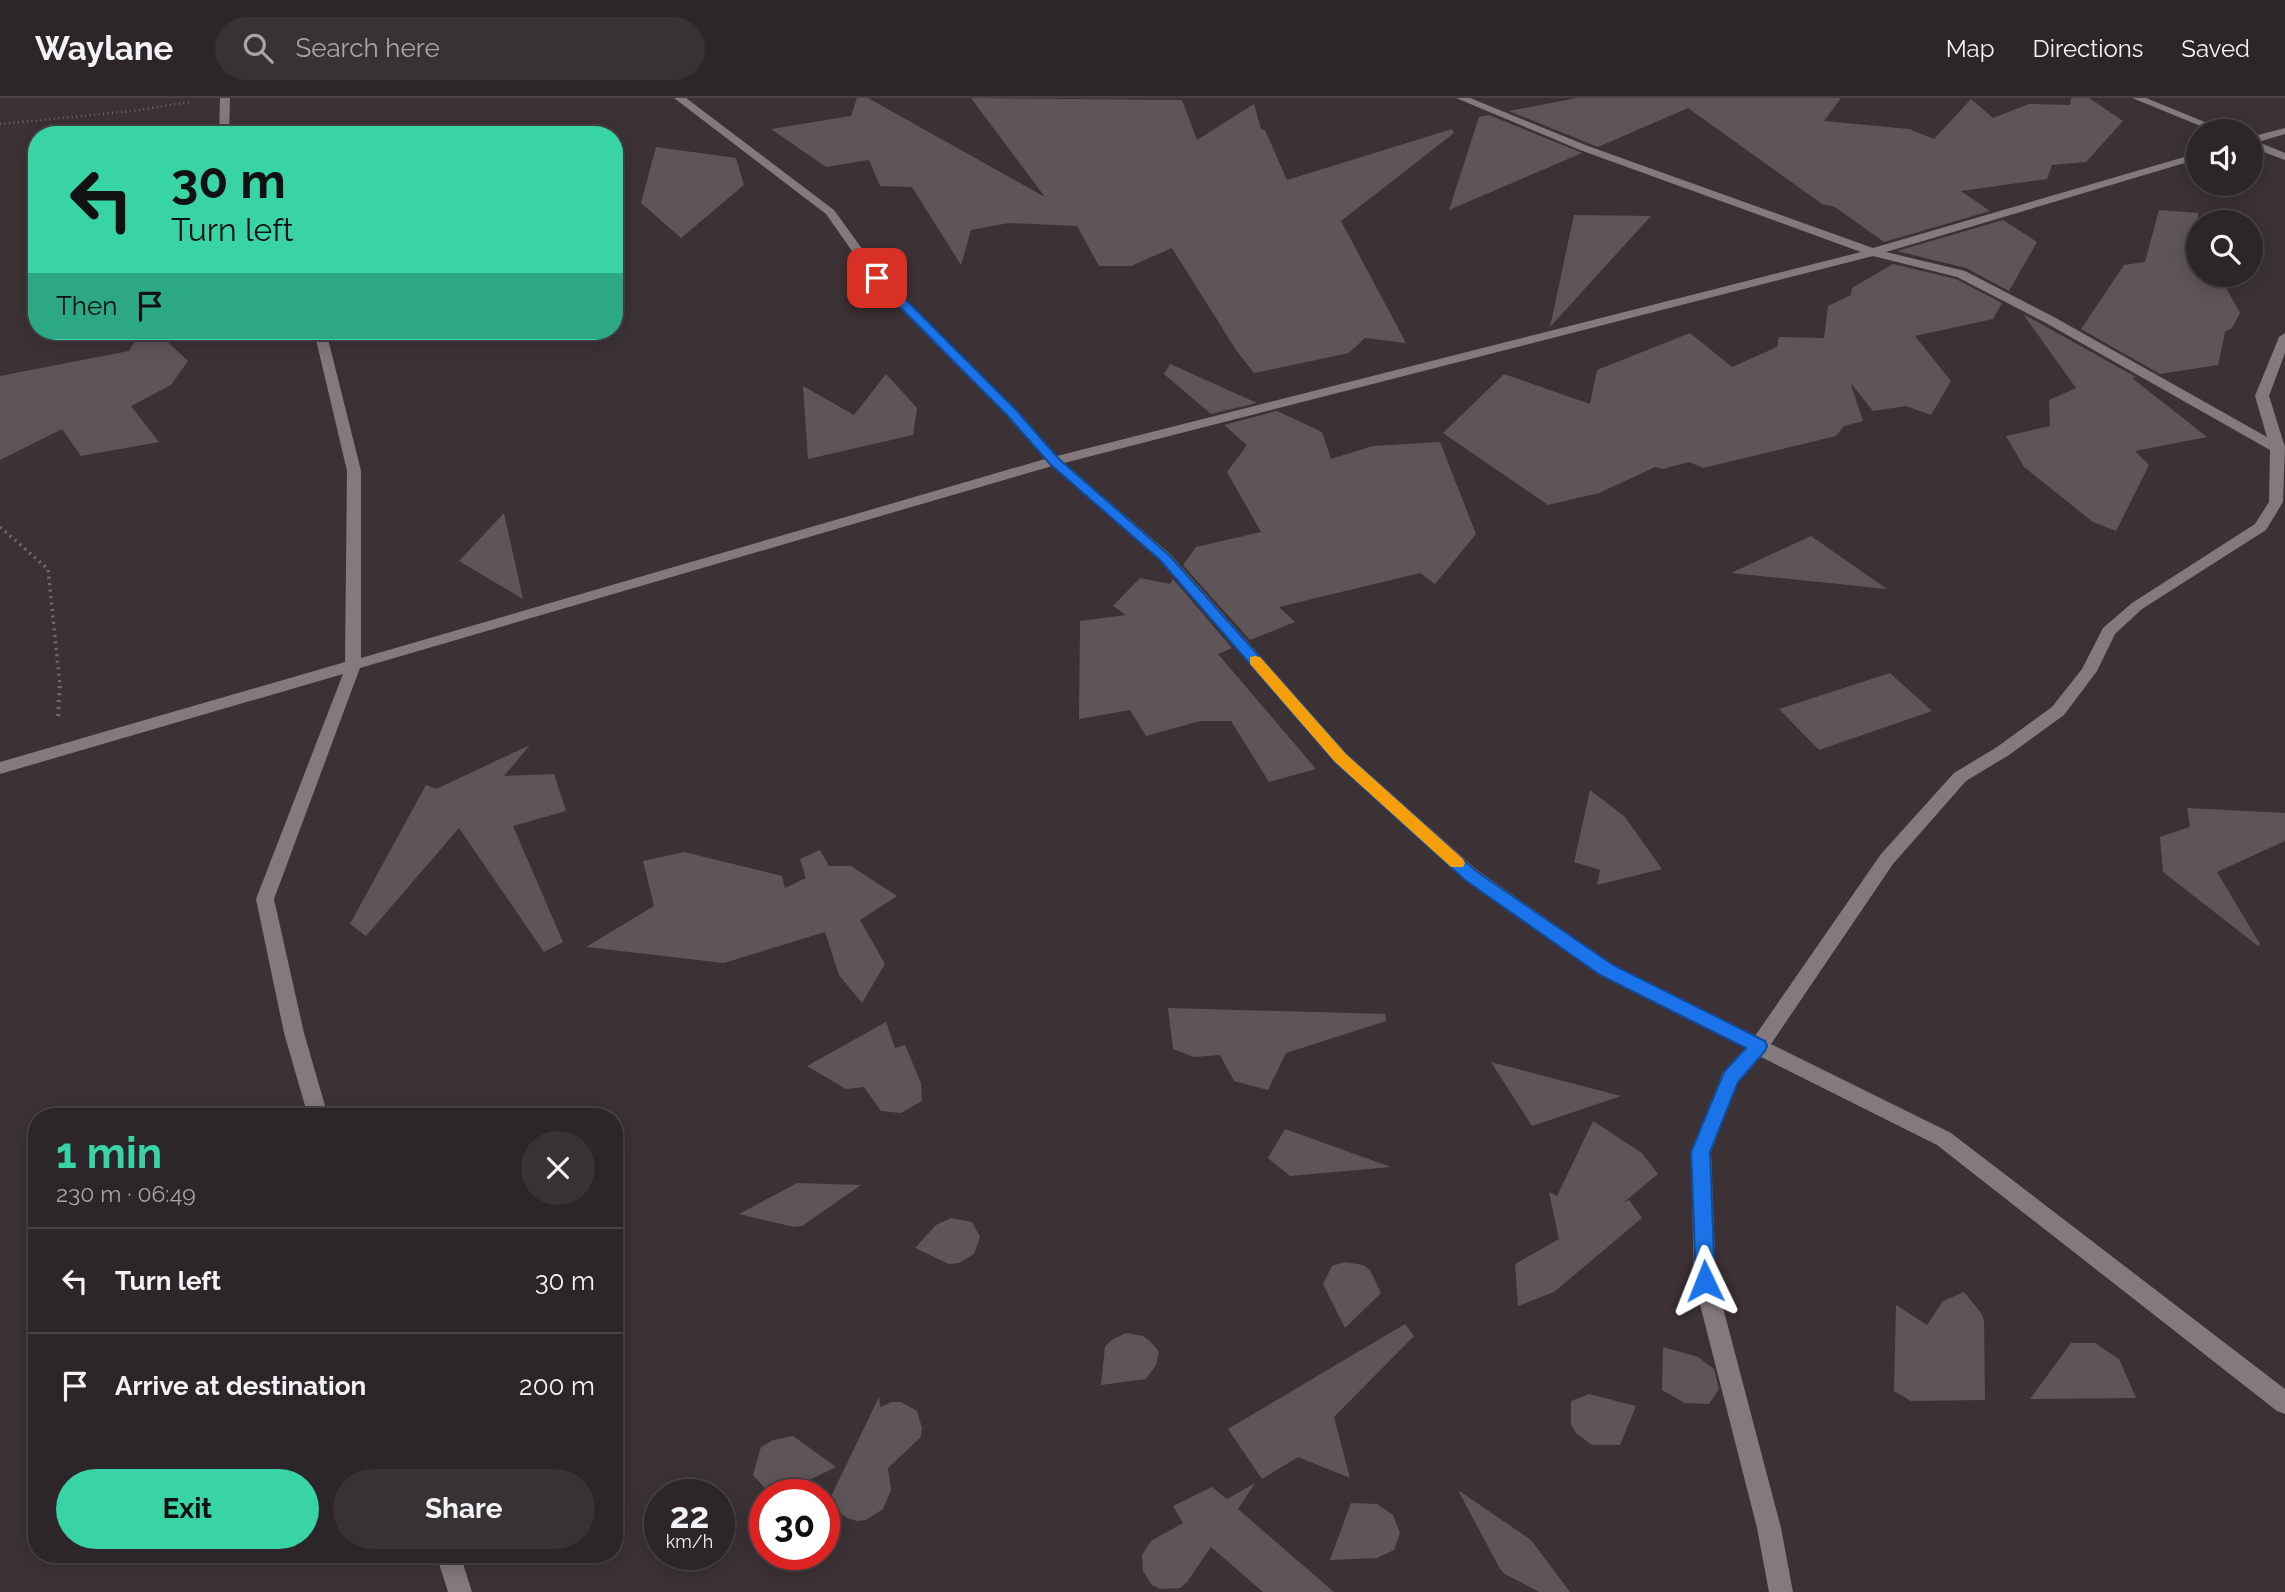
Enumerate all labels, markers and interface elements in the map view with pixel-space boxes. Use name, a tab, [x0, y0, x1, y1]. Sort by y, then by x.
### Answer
search box	[215, 17, 705, 80]
text: Waylane	[35, 29, 173, 68]
icon: search	[239, 29, 277, 67]
text: Search here	[295, 33, 440, 63]
text: Map	[1946, 34, 1995, 63]
text: Directions	[2033, 34, 2143, 63]
text: Saved	[2181, 34, 2250, 63]
map controls	[2186, 119, 2263, 287]
button: sound	[2186, 119, 2263, 196]
text: 30 m	[171, 152, 286, 209]
icon: left	[56, 154, 147, 245]
button: search	[2186, 210, 2263, 287]
text: Turn left	[171, 211, 293, 248]
pin	[847, 248, 907, 308]
icon: arrive	[858, 259, 896, 297]
icon: arrive	[131, 287, 169, 325]
text: Then	[56, 291, 117, 321]
text: 1 min	[56, 1129, 162, 1178]
button: close	[521, 1131, 595, 1205]
text: 230 m · 06:49	[56, 1180, 196, 1207]
position arrow	[1668, 1244, 1742, 1318]
icon: left	[56, 1262, 94, 1300]
text: Turn left	[115, 1266, 221, 1296]
text: 30 m	[535, 1266, 595, 1296]
icon: arrive	[56, 1367, 94, 1405]
text: Arrive at destination	[115, 1371, 366, 1401]
text: 200 m	[519, 1371, 595, 1401]
button: Exit	[56, 1469, 319, 1549]
button: Share	[333, 1469, 595, 1549]
speed limit sign: 30	[749, 1479, 840, 1570]
text: 22	[670, 1495, 709, 1536]
text: km/h	[666, 1531, 713, 1552]

